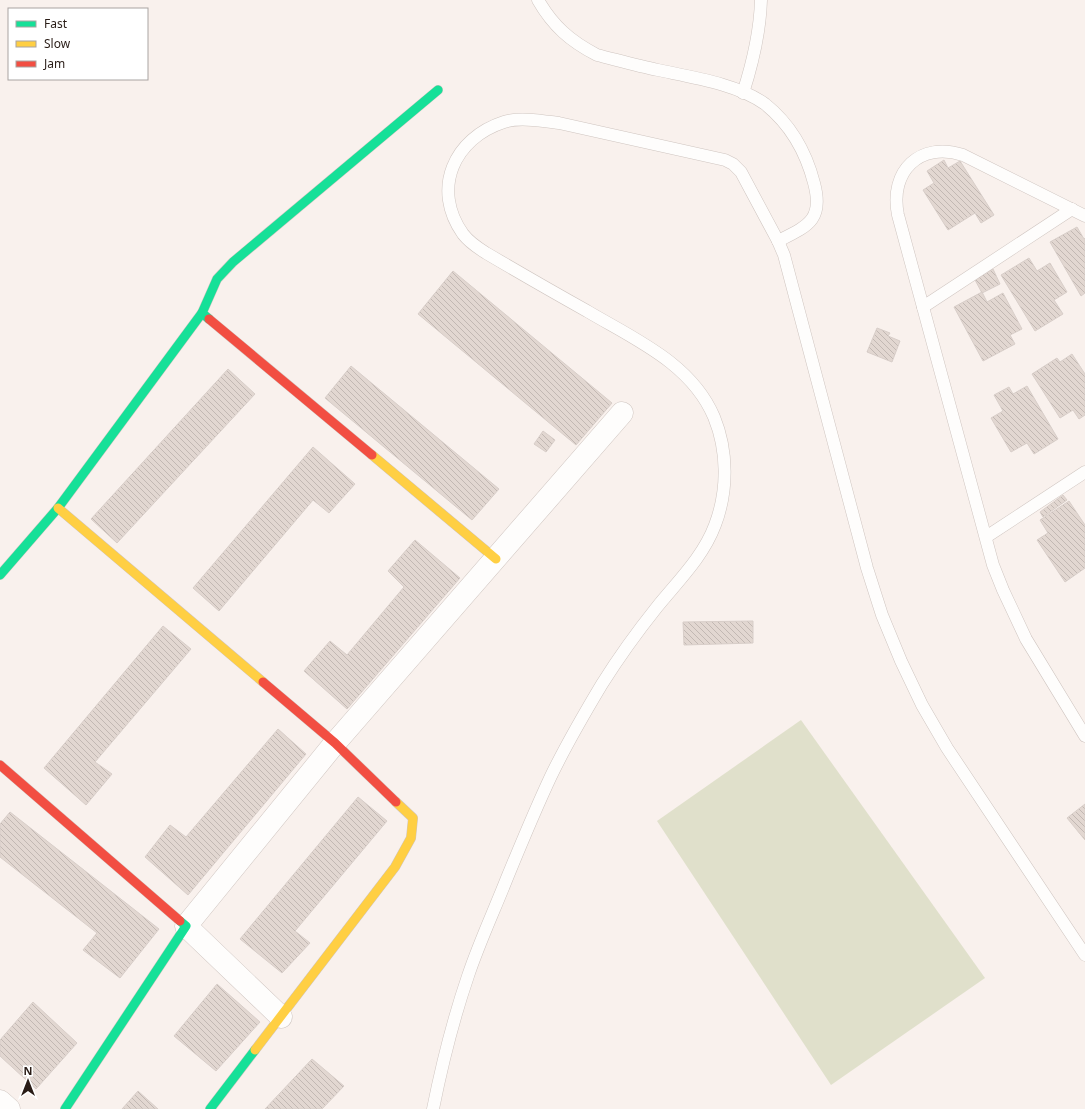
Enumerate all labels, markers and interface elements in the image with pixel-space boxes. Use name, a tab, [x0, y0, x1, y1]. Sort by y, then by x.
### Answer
legend	[8, 8, 148, 80]
text: Fast	[44, 15, 68, 32]
text: Slow	[44, 35, 71, 52]
text: Jam	[43, 55, 65, 72]
north arrow	[8, 1061, 48, 1101]
text: N	[24, 1063, 32, 1078]

